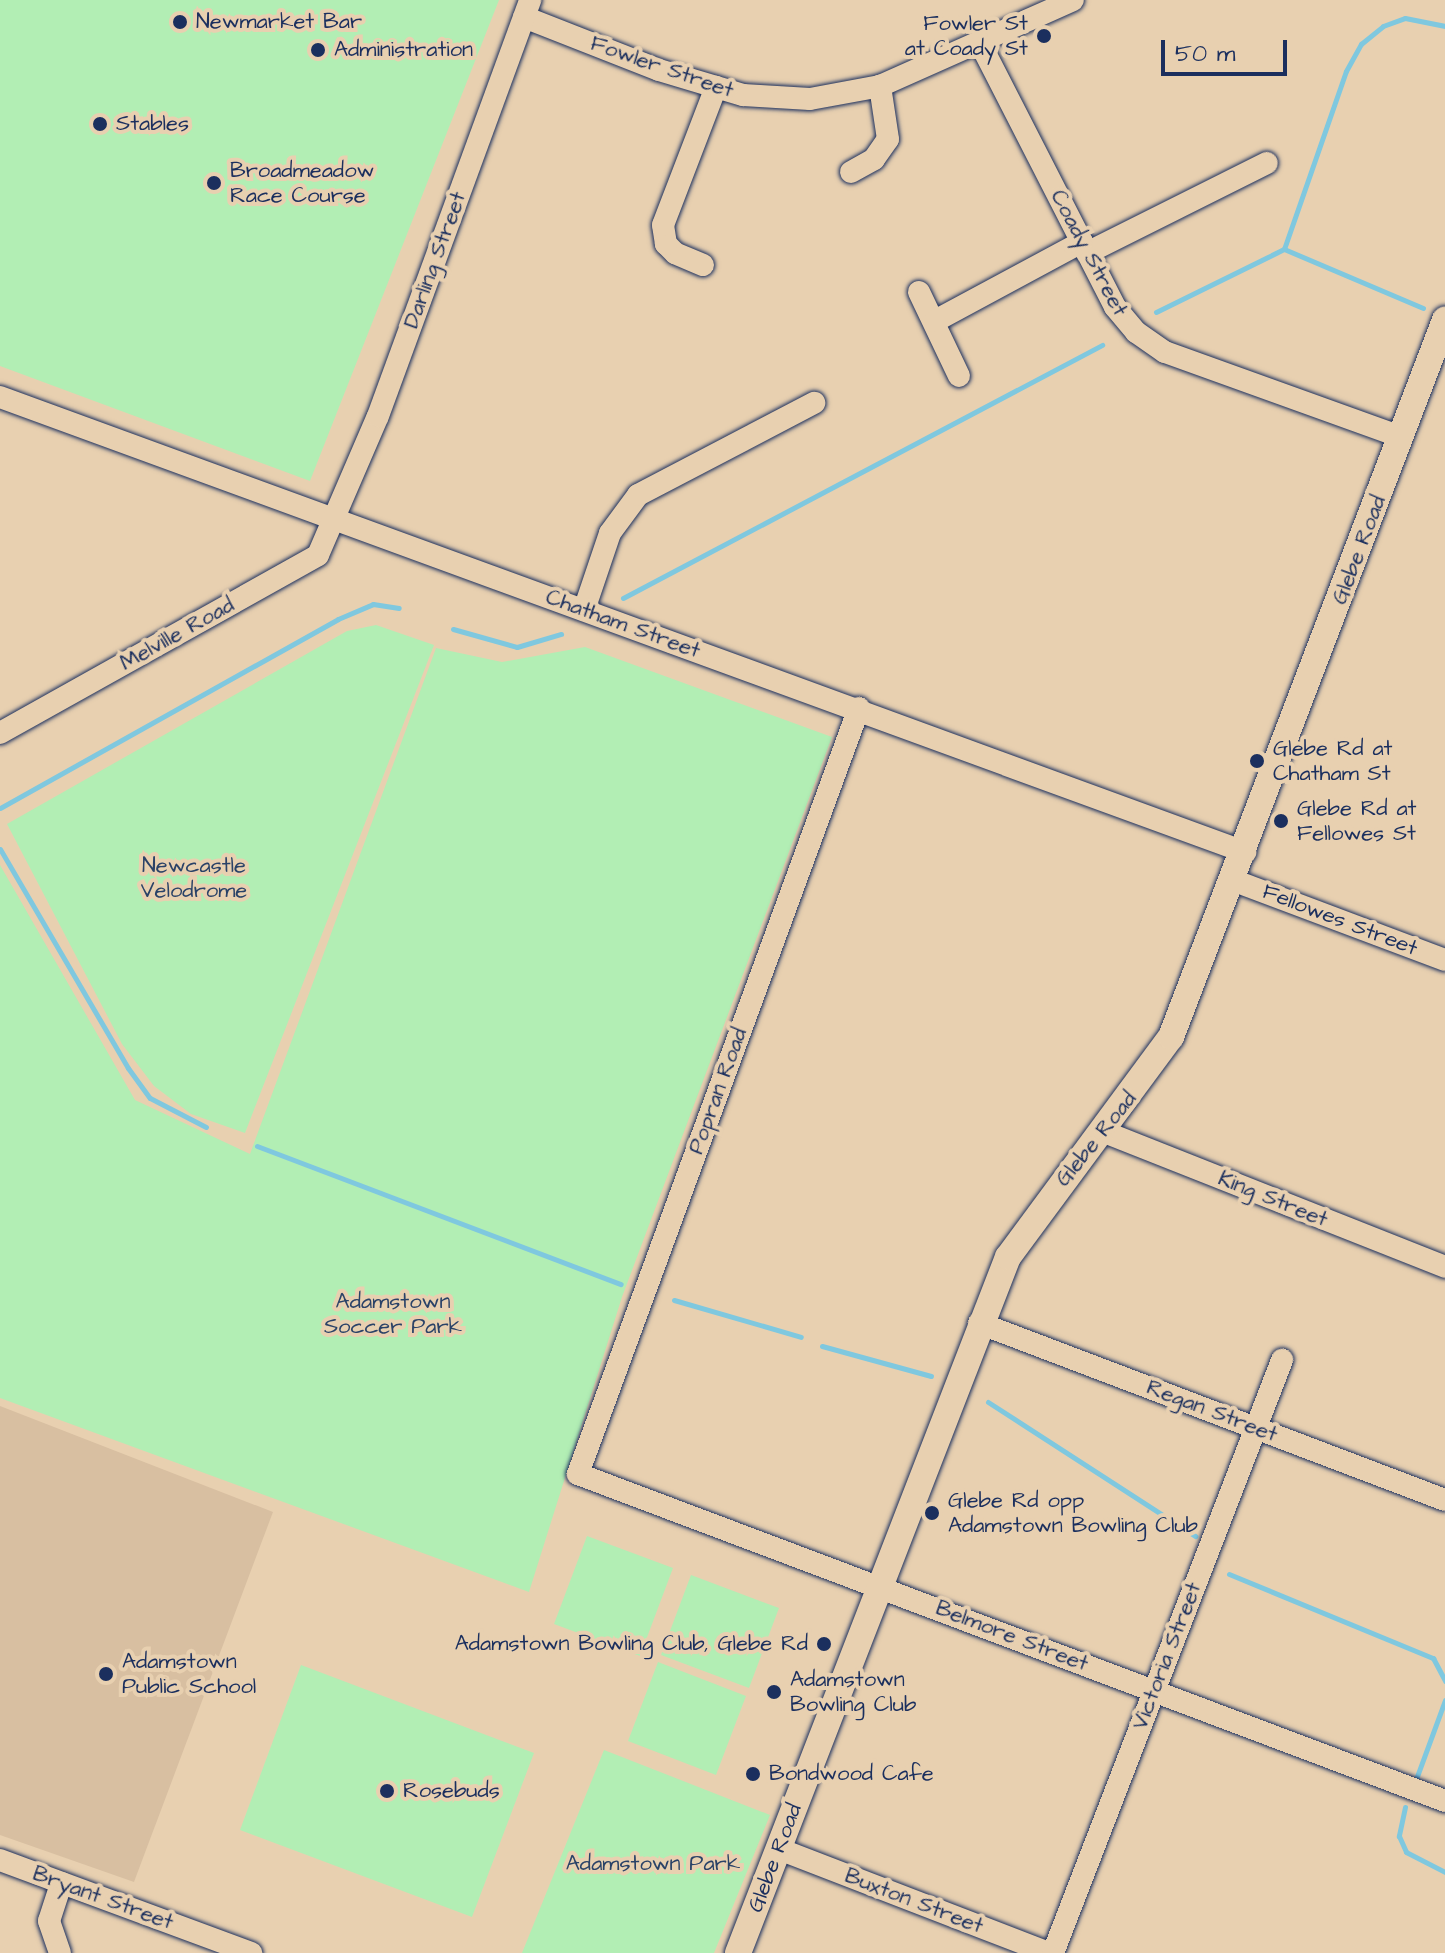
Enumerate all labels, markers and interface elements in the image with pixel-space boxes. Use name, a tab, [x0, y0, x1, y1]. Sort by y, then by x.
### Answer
place label: Newmarket Bar	[196, 9, 362, 35]
place label: Fowler St at Coady St	[905, 10, 1028, 62]
marker: Newmarket Bar	[171, 13, 189, 31]
scale bar	[1165, 24, 1291, 74]
marker: Fowler St at Coady St	[1035, 27, 1053, 45]
street label: Fowler Street	[587, 30, 737, 104]
place label: Administration	[334, 37, 473, 63]
text: 50 m	[1175, 37, 1235, 71]
marker: Administration	[309, 41, 327, 59]
place label: Stables	[116, 111, 189, 137]
marker: Stables	[91, 115, 109, 133]
place label: Broadmeadow Race Course	[230, 157, 374, 208]
marker: Broadmeadow Race Course	[205, 174, 223, 192]
street label: Coady Street	[1045, 185, 1133, 321]
street label: Darling Street	[398, 188, 472, 332]
street label: Glebe Road	[1326, 492, 1392, 608]
street label: Chatham Street	[542, 584, 704, 664]
street label: Melville Road	[115, 592, 239, 676]
place label: Glebe Rd at Chatham St	[1273, 735, 1393, 786]
marker: Glebe Rd at Chatham St	[1248, 752, 1266, 770]
place label: Glebe Rd at Fellowes St	[1297, 795, 1417, 846]
marker: Glebe Rd at Fellowes St	[1272, 812, 1290, 830]
park label: Newcastle Velodrome	[141, 852, 247, 904]
street label: Fellowes Street	[1259, 878, 1421, 962]
street label: Popran Road	[683, 1024, 753, 1158]
street label: Glebe Road	[1050, 1086, 1142, 1192]
street label: King Street	[1214, 1165, 1332, 1233]
park label: Adamstown Soccer Park	[324, 1288, 462, 1340]
street label: Regan Street	[1143, 1374, 1281, 1448]
place label: Glebe Rd opp Adamstown Bowling Club	[948, 1487, 1198, 1538]
marker: Glebe Rd opp Adamstown Bowling Club	[923, 1504, 941, 1522]
street label: Victoria Street	[1127, 1579, 1207, 1733]
street label: Belmore Street	[932, 1595, 1092, 1677]
place label: Adamstown Bowling Club, Glebe Rd	[455, 1631, 808, 1657]
marker: Adamstown Bowling Club, Glebe Rd	[815, 1635, 833, 1653]
place label: Adamstown Public School	[122, 1648, 256, 1700]
marker: Adamstown Public School	[97, 1665, 115, 1683]
place label: Adamstown Bowling Club	[790, 1666, 916, 1718]
marker: Adamstown Bowling Club	[765, 1683, 783, 1701]
place label: Bondwood Cafe	[769, 1761, 934, 1787]
marker: Bondwood Cafe	[744, 1765, 762, 1783]
place label: Rosebuds	[403, 1778, 500, 1804]
marker: Rosebuds	[378, 1782, 396, 1800]
street label: Glebe Road	[742, 1800, 808, 1916]
park label: Adamstown Park	[566, 1851, 740, 1877]
street label: Bryant Street	[29, 1860, 177, 1936]
street label: Buxton Street	[841, 1862, 987, 1940]

